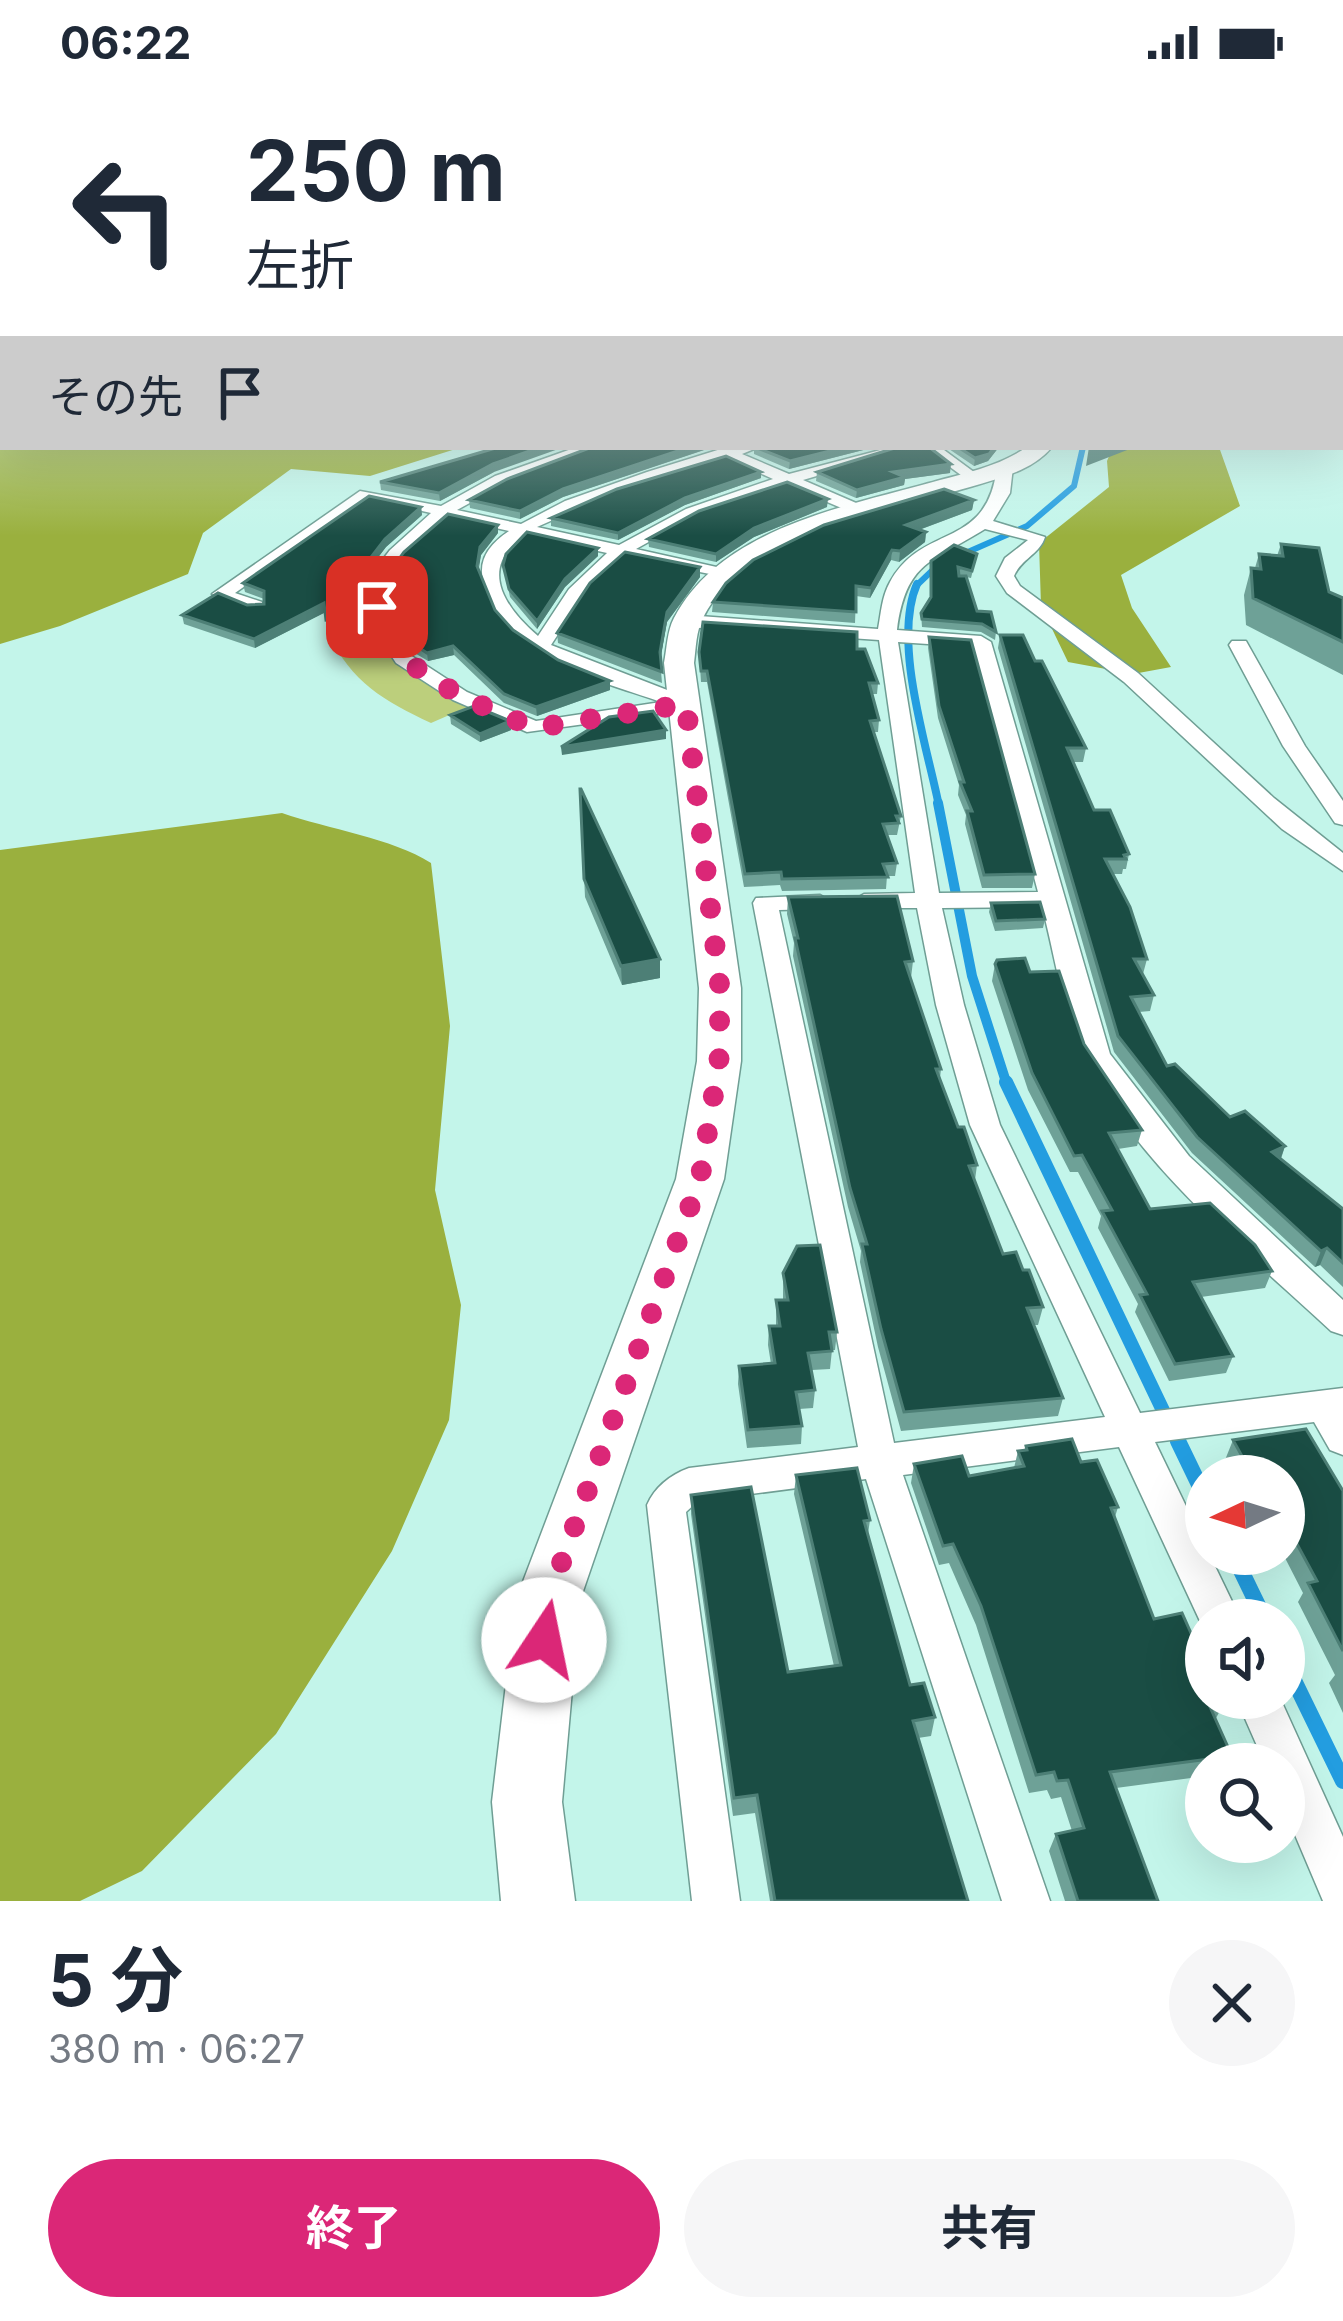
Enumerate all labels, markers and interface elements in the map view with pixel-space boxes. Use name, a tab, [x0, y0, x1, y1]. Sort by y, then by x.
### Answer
text: 06:22	[60, 15, 191, 70]
text: 250 m	[246, 120, 506, 221]
icon: left	[48, 132, 204, 288]
text: 左折	[246, 233, 354, 298]
icon: arrive	[207, 360, 273, 426]
text: その先	[48, 369, 183, 424]
pin	[326, 556, 428, 658]
icon: arrive	[344, 574, 410, 640]
north arrow	[1185, 1455, 1305, 1575]
map controls	[1185, 1455, 1305, 1863]
position arrow	[481, 1577, 607, 1703]
button: sound	[1185, 1599, 1305, 1719]
button: search	[1185, 1743, 1305, 1863]
text: 5 分	[48, 1936, 183, 2023]
button: close	[1169, 1940, 1295, 2066]
text: 380 m · 06:27	[48, 2025, 305, 2072]
button: 終了	[48, 2159, 660, 2297]
button: 共有	[684, 2159, 1295, 2297]

